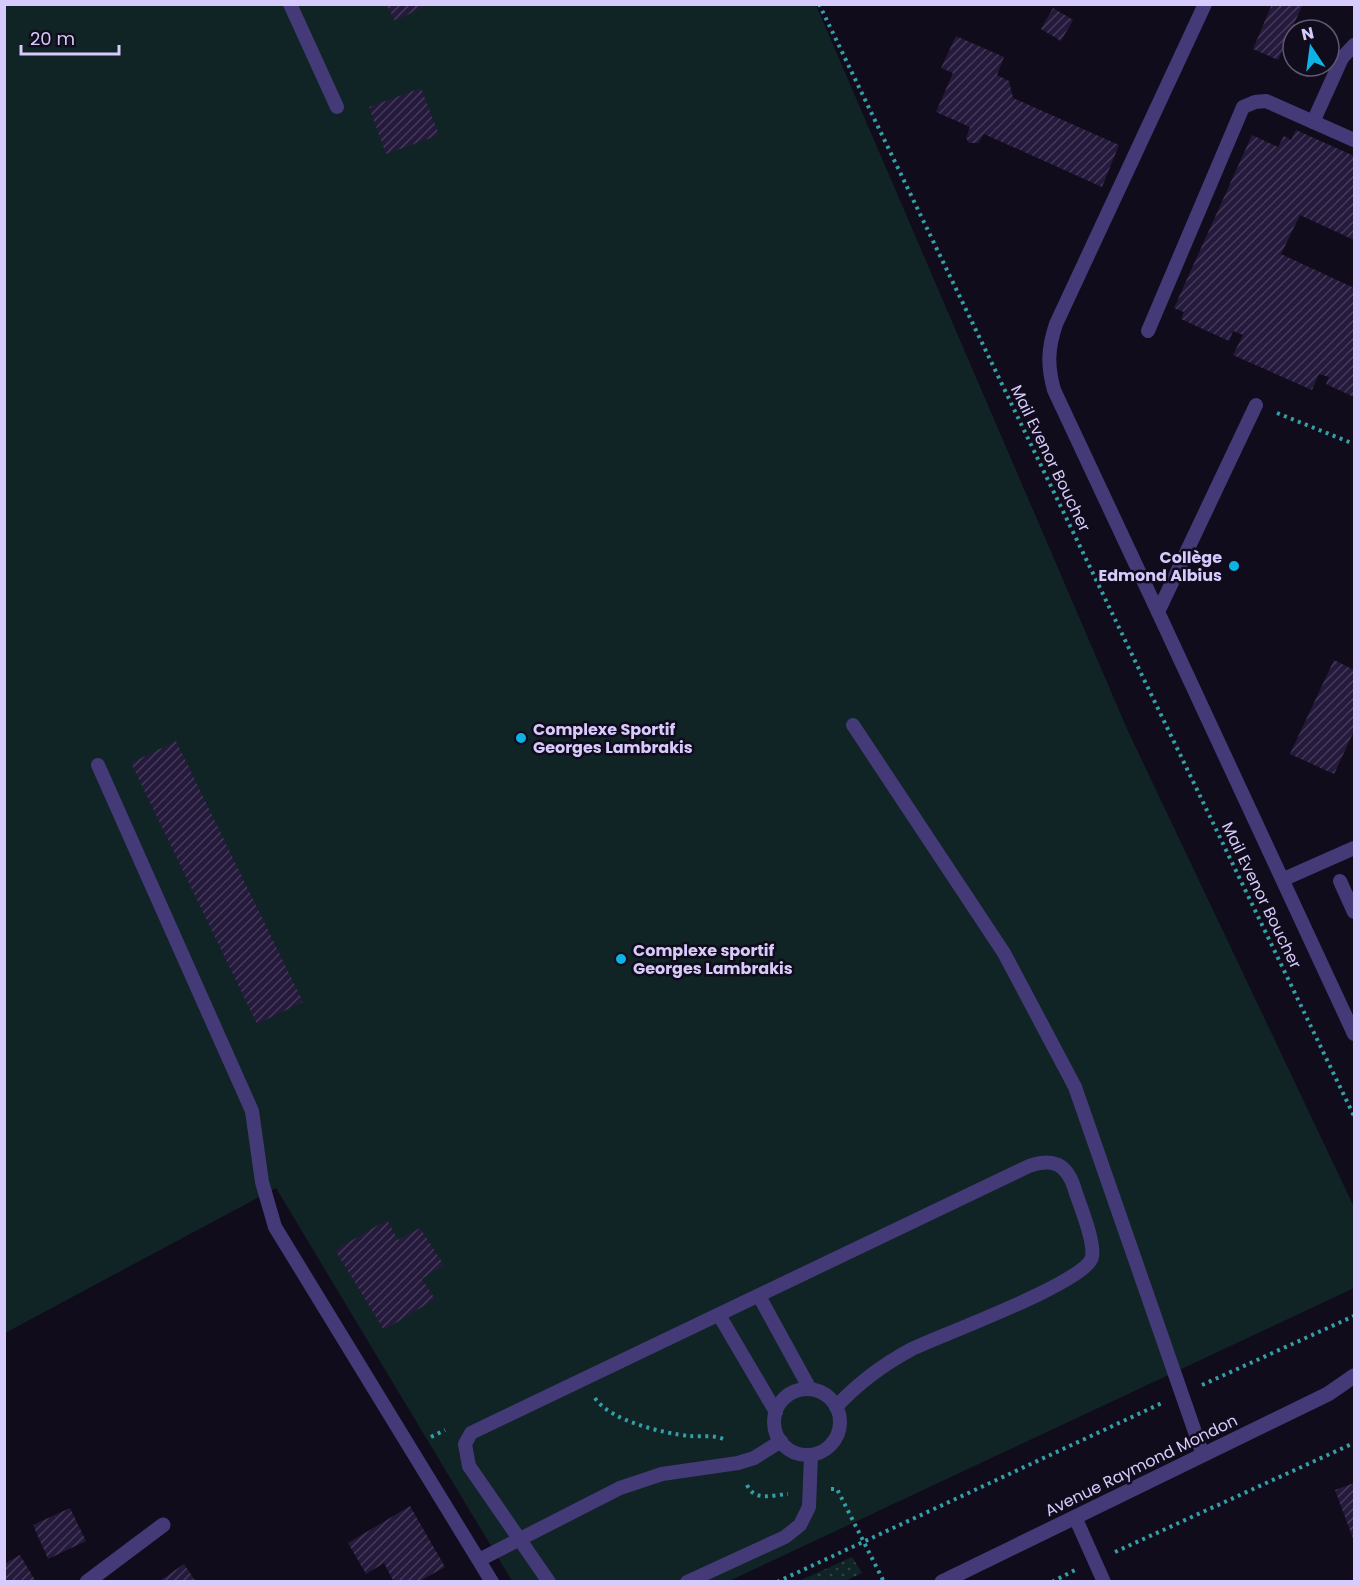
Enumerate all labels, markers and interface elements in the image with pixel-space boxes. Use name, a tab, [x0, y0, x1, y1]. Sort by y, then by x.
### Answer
scale bar	[21, 18, 118, 56]
north arrow	[1281, 18, 1341, 78]
text: N	[1299, 21, 1316, 46]
text: 20 m	[30, 26, 75, 51]
street label: Mail Evenor Boucher	[1005, 381, 1096, 535]
place label: Collège Edmond Albius	[1098, 546, 1222, 587]
marker: Collège Edmond Albius	[1227, 559, 1241, 573]
place label: Complexe Sportif Georges Lambrakis	[533, 718, 693, 759]
marker: Complexe Sportif Georges Lambrakis	[514, 731, 528, 745]
street label: Mail Evenor Boucher	[1216, 818, 1307, 972]
place label: Complexe sportif Georges Lambrakis	[633, 939, 793, 980]
marker: Complexe sportif Georges Lambrakis	[614, 952, 628, 966]
street label: Avenue Raymond Mondon	[1041, 1409, 1241, 1522]

